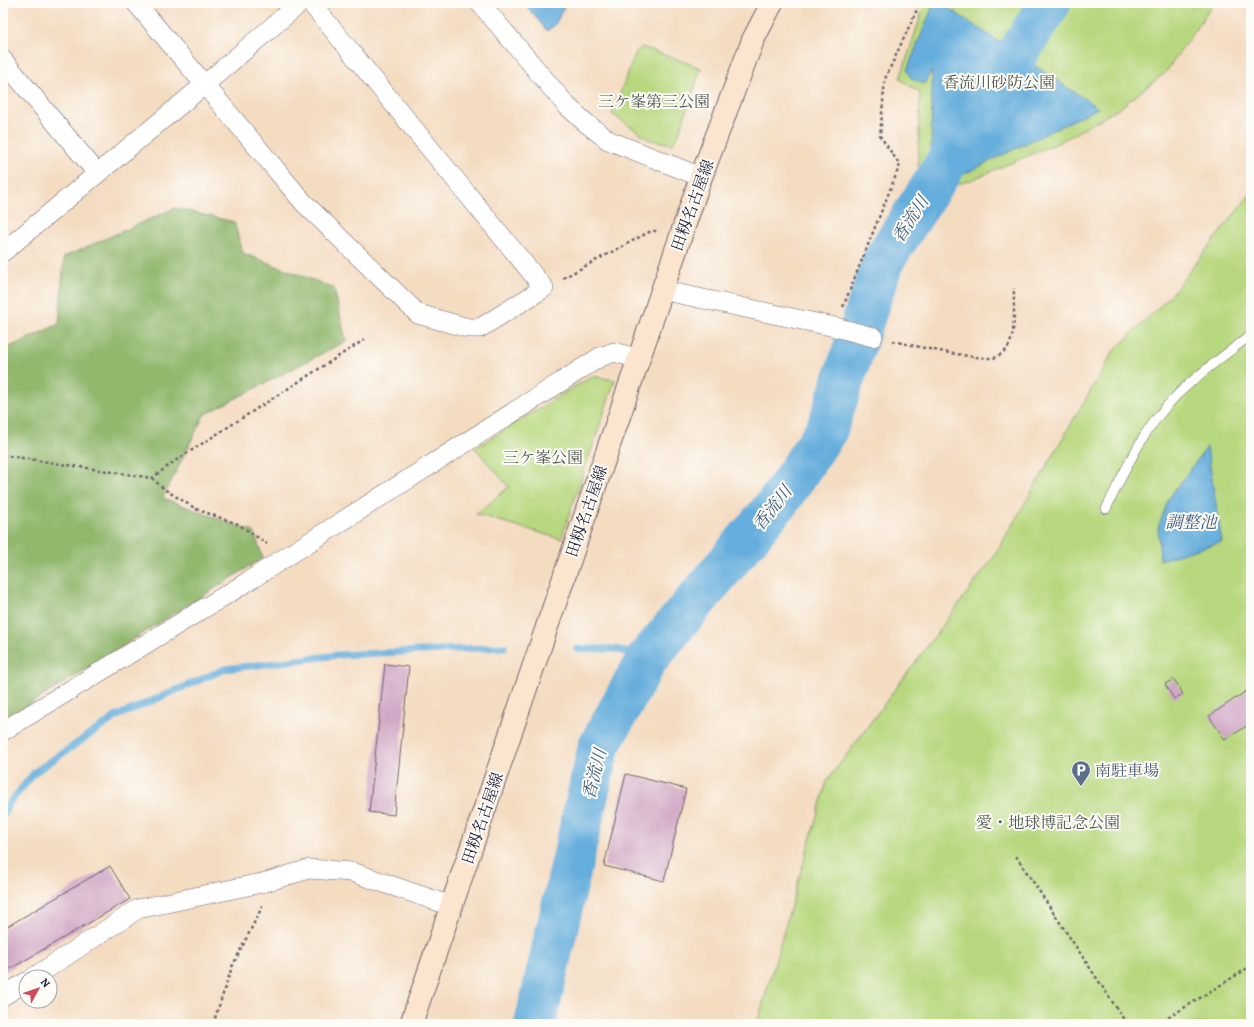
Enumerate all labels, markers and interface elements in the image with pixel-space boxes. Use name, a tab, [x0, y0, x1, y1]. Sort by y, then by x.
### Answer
park label: 香流川砂防公園	[943, 72, 1055, 94]
park label: 三ケ峯第三公園	[598, 91, 710, 113]
street label: 田籾名古屋線	[666, 156, 720, 254]
water label: 香流川	[887, 190, 935, 247]
park label: 三ケ峯公園	[503, 447, 583, 469]
street label: 田籾名古屋線	[561, 462, 613, 560]
water label: 香流川	[748, 480, 798, 535]
water label: 調整池	[1166, 511, 1218, 534]
water label: 香流川	[577, 745, 612, 802]
parking icon: 南駐車場	[1070, 759, 1092, 787]
place label: 南駐車場	[1095, 760, 1159, 782]
street label: 田籾名古屋線	[457, 769, 509, 867]
park label: 愛・地球博記念公園	[976, 812, 1120, 834]
north arrow	[18, 969, 58, 1009]
text: N	[37, 975, 54, 991]

